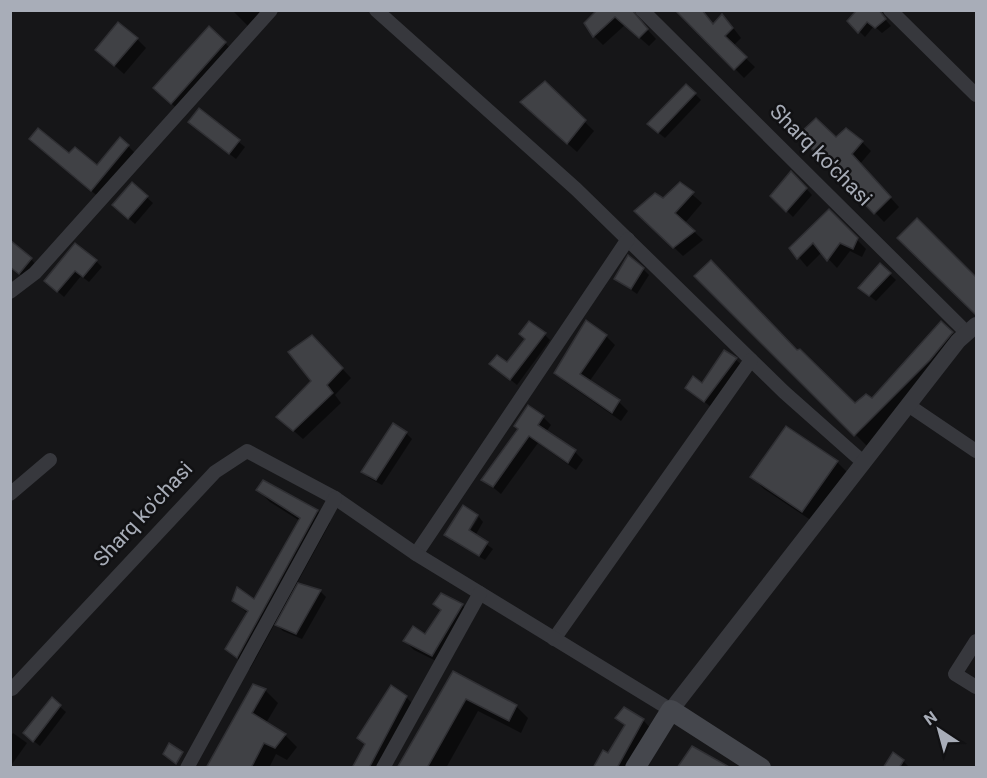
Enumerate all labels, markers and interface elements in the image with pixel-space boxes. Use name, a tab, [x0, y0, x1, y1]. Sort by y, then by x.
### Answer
street label: Sharq ko'chasi	[765, 99, 877, 211]
street label: Sharq ko'chasi	[89, 457, 197, 571]
north arrow	[909, 700, 969, 760]
text: N	[920, 707, 941, 729]

